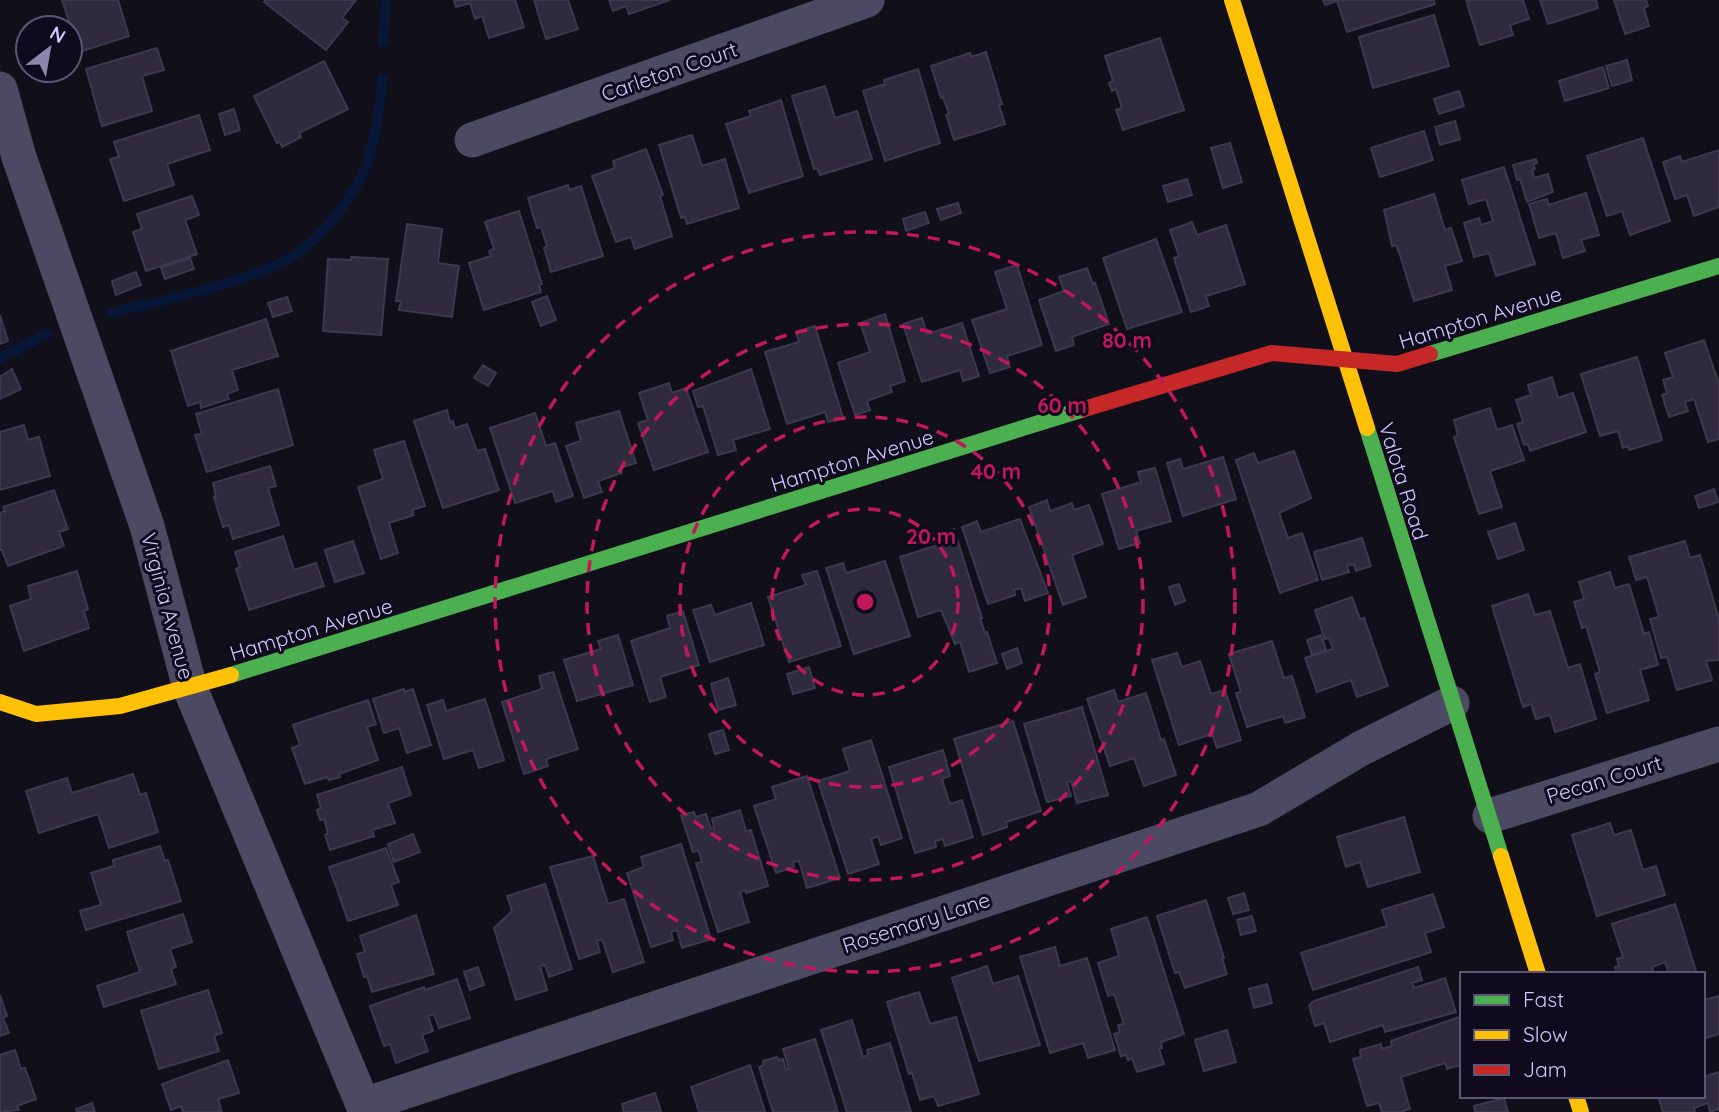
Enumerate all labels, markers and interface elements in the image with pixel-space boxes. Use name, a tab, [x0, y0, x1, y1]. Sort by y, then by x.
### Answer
north arrow	[14, 14, 84, 84]
text: N	[46, 21, 70, 48]
street label: Carleton Court	[598, 36, 740, 106]
street label: Hampton Avenue	[1395, 280, 1565, 354]
text: 80 m	[1102, 327, 1152, 353]
text: 60 m	[1037, 392, 1087, 418]
street label: Valota Road	[1374, 419, 1434, 543]
street label: Hampton Avenue	[767, 423, 937, 497]
text: 40 m	[971, 458, 1021, 484]
text: 20 m	[906, 523, 956, 549]
street label: Virginia Avenue	[136, 530, 200, 682]
centre of rings	[853, 590, 877, 614]
street label: Hampton Avenue	[226, 592, 396, 666]
street label: Pecan Court	[1543, 749, 1665, 809]
street label: Rosemary Lane	[839, 886, 993, 958]
legend	[1460, 972, 1705, 1098]
text: Fast	[1523, 986, 1564, 1012]
text: Slow	[1523, 1021, 1568, 1047]
text: Jam	[1523, 1056, 1567, 1082]

